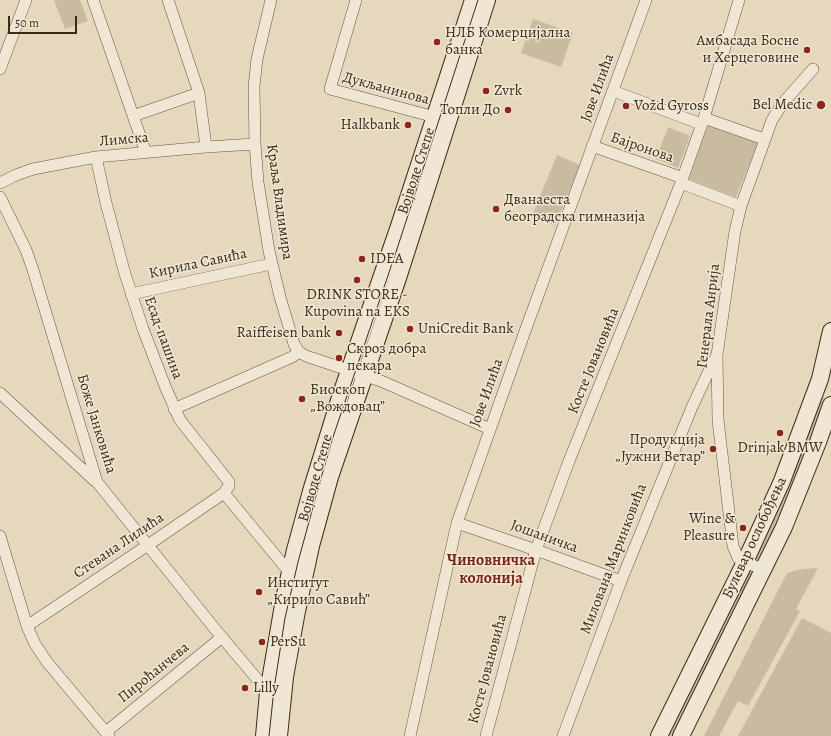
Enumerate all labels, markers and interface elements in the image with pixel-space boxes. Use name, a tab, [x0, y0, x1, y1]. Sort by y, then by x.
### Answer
scale bar	[10, 8, 79, 34]
text: 50 m	[15, 15, 39, 31]
place label: НЛБ Комерцијална банка	[445, 24, 570, 59]
place label: Амбасада Босне и Херцеговине	[697, 32, 799, 67]
marker: НЛБ Комерцијална банка	[432, 37, 442, 47]
marker: Амбасада Босне и Херцеговине	[802, 45, 812, 55]
street label: Јове Илића	[577, 51, 619, 125]
street label: Дукљанинова	[341, 69, 431, 109]
place label: Zvrk	[494, 82, 522, 100]
marker: Zvrk	[481, 86, 491, 96]
place label: Bel Medic	[752, 96, 812, 114]
place label: Vožd Gyross	[634, 97, 709, 115]
marker: Bel Medic	[815, 99, 827, 111]
place label: Топли До	[440, 101, 500, 119]
marker: Vožd Gyross	[621, 101, 631, 111]
marker: Топли До	[503, 105, 513, 115]
place label: Halkbank	[341, 116, 400, 134]
marker: Halkbank	[403, 120, 413, 130]
street label: Војводе Степе	[394, 125, 440, 217]
street label: Лимска	[99, 129, 149, 151]
street label: Бајронова	[608, 129, 676, 167]
street label: Краља Владимира	[262, 143, 296, 261]
place label: Дванаеста београдска гимназија	[504, 191, 645, 226]
marker: Дванаеста београдска гимназија	[491, 204, 501, 214]
street label: Кирила Савића	[147, 245, 249, 283]
place label: IDEA	[370, 250, 404, 268]
marker: IDEA	[357, 254, 367, 264]
street label: Генерала Анрија	[694, 263, 724, 369]
marker: DRINK STORE - Kupovina na EKS	[352, 275, 362, 285]
place label: DRINK STORE - Kupovina na EKS	[304, 286, 410, 321]
street label: Есад-пашина	[140, 294, 186, 382]
street label: Косте Јовановића	[565, 305, 623, 417]
place label: UniCredit Bank	[418, 320, 514, 338]
place label: Raiffeisen bank	[237, 324, 331, 342]
marker: UniCredit Bank	[405, 324, 415, 334]
marker: Raiffeisen bank	[334, 328, 344, 338]
place label: Скроз добра пекара	[347, 340, 426, 375]
marker: Скроз добра пекара	[334, 353, 344, 363]
street label: Јове Илића	[466, 356, 508, 430]
street label: Боже Јанковића	[72, 372, 120, 476]
place label: Биоскоп „Вождовац”	[310, 381, 385, 416]
marker: Биоскоп „Вождовац”	[297, 394, 307, 404]
marker: Drinjak BMW	[775, 428, 785, 438]
place label: Продукција „Јужни Ветар”	[615, 431, 705, 466]
street label: Војводе Степе	[295, 432, 337, 524]
place label: Drinjak BMW	[737, 439, 823, 457]
marker: Продукција „Јужни Ветар”	[708, 444, 718, 454]
street label: Булевар ослобођења	[719, 474, 791, 602]
street label: Милована Маринковића	[577, 481, 651, 637]
street label: Стевана Лилића	[70, 509, 168, 583]
place label: Wine & Pleasure	[683, 510, 735, 545]
street label: Јошаничка	[508, 517, 580, 557]
marker: Wine & Pleasure	[738, 523, 748, 533]
district label: Чиновничка колонија	[447, 551, 535, 589]
place label: Институт „Кирило Савић”	[267, 574, 370, 609]
marker: Институт „Кирило Савић”	[254, 587, 264, 597]
street label: Косте Јовановића	[465, 612, 511, 726]
place label: PerSu	[270, 633, 306, 651]
marker: PerSu	[257, 637, 267, 647]
street label: Пироћанчева	[115, 639, 193, 707]
place label: Lilly	[253, 679, 279, 697]
marker: Lilly	[240, 683, 250, 693]

